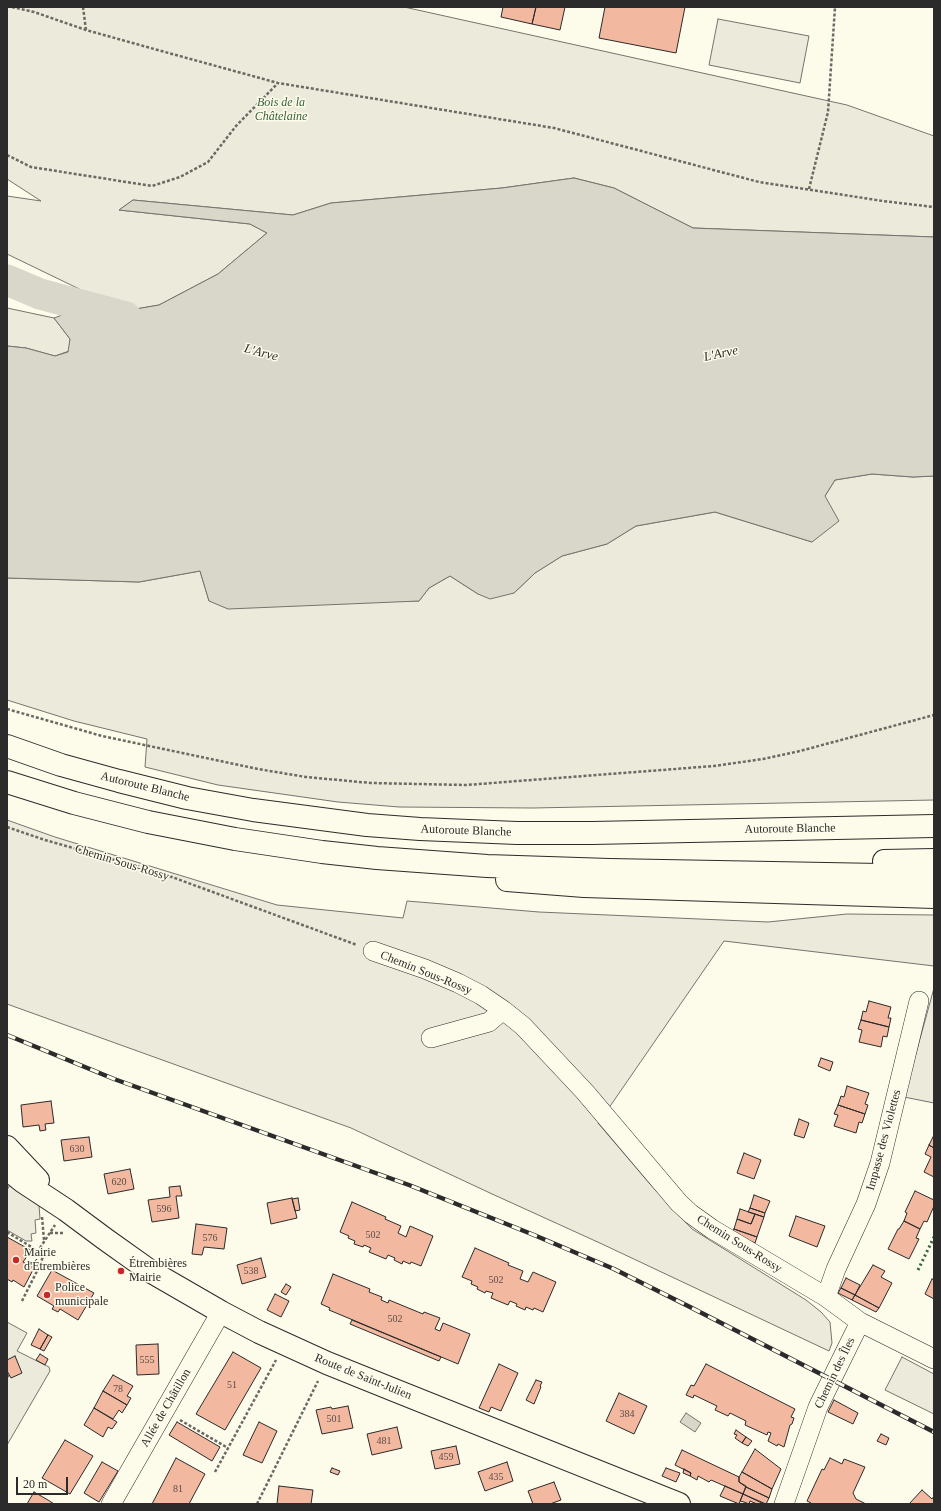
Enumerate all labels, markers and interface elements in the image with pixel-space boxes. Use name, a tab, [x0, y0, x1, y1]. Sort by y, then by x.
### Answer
park label: Bois de la Châtelaine	[255, 96, 307, 124]
water label: L'Arve	[242, 341, 280, 365]
water label: L'Arve	[702, 343, 740, 365]
street label: Autoroute Blanche	[99, 769, 191, 805]
street label: Autoroute Blanche	[744, 821, 836, 837]
street label: Autoroute Blanche	[420, 822, 512, 840]
street label: Chemin Sous-Rossy	[73, 842, 171, 884]
street label: Chemin Sous-Rossy	[378, 948, 474, 998]
street label: Impasse des Violettes	[864, 1088, 904, 1192]
house number: 630	[70, 1143, 84, 1155]
house number: 620	[112, 1176, 126, 1188]
house number: 596	[156, 1203, 172, 1215]
street label: Chemin Sous-Rossy	[694, 1212, 784, 1276]
house number: 502	[366, 1229, 380, 1241]
house number: 576	[202, 1232, 218, 1244]
place label: Mairie d'Étrembières	[24, 1246, 90, 1274]
marker: Mairie d'Étrembières	[11, 1255, 21, 1265]
place label: Étrembières Mairie	[129, 1257, 187, 1285]
house number: 538	[244, 1265, 258, 1277]
marker: Étrembières Mairie	[116, 1266, 126, 1276]
house number: 502	[488, 1274, 504, 1286]
place label: Police municipale	[55, 1281, 108, 1309]
marker: Police municipale	[42, 1290, 52, 1300]
house number: 502	[388, 1313, 402, 1325]
street label: Chemin des Îles	[812, 1335, 858, 1411]
street label: Route de Saint-Julien	[312, 1351, 414, 1403]
house number: 555	[140, 1354, 154, 1366]
street label: Allée de Châtillon	[138, 1366, 194, 1450]
house number: 51	[227, 1379, 237, 1391]
house number: 78	[113, 1383, 123, 1395]
house number: 384	[620, 1408, 634, 1420]
house number: 501	[326, 1413, 342, 1425]
house number: 481	[376, 1435, 392, 1447]
house number: 459	[438, 1451, 454, 1463]
scale bar	[18, 1469, 70, 1495]
house number: 435	[488, 1471, 504, 1483]
text: 20 m	[23, 1477, 47, 1491]
house number: 81	[173, 1483, 183, 1495]

